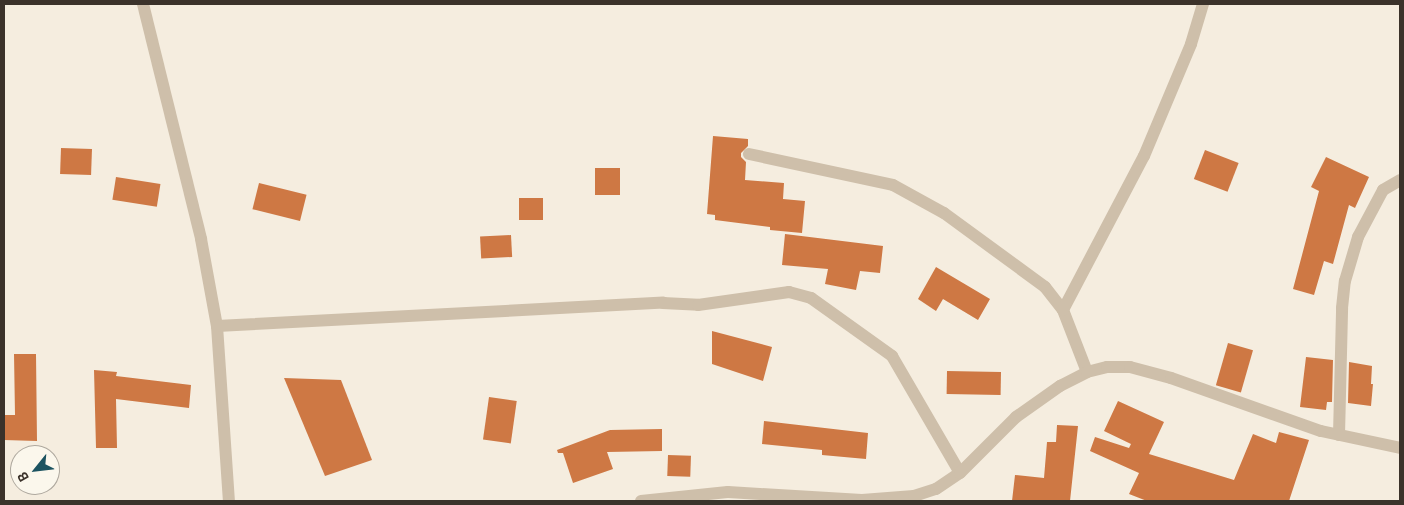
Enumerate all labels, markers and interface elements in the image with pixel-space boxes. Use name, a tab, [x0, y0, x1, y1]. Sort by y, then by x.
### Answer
north arrow	[10, 445, 60, 495]
text: B	[13, 469, 33, 485]

